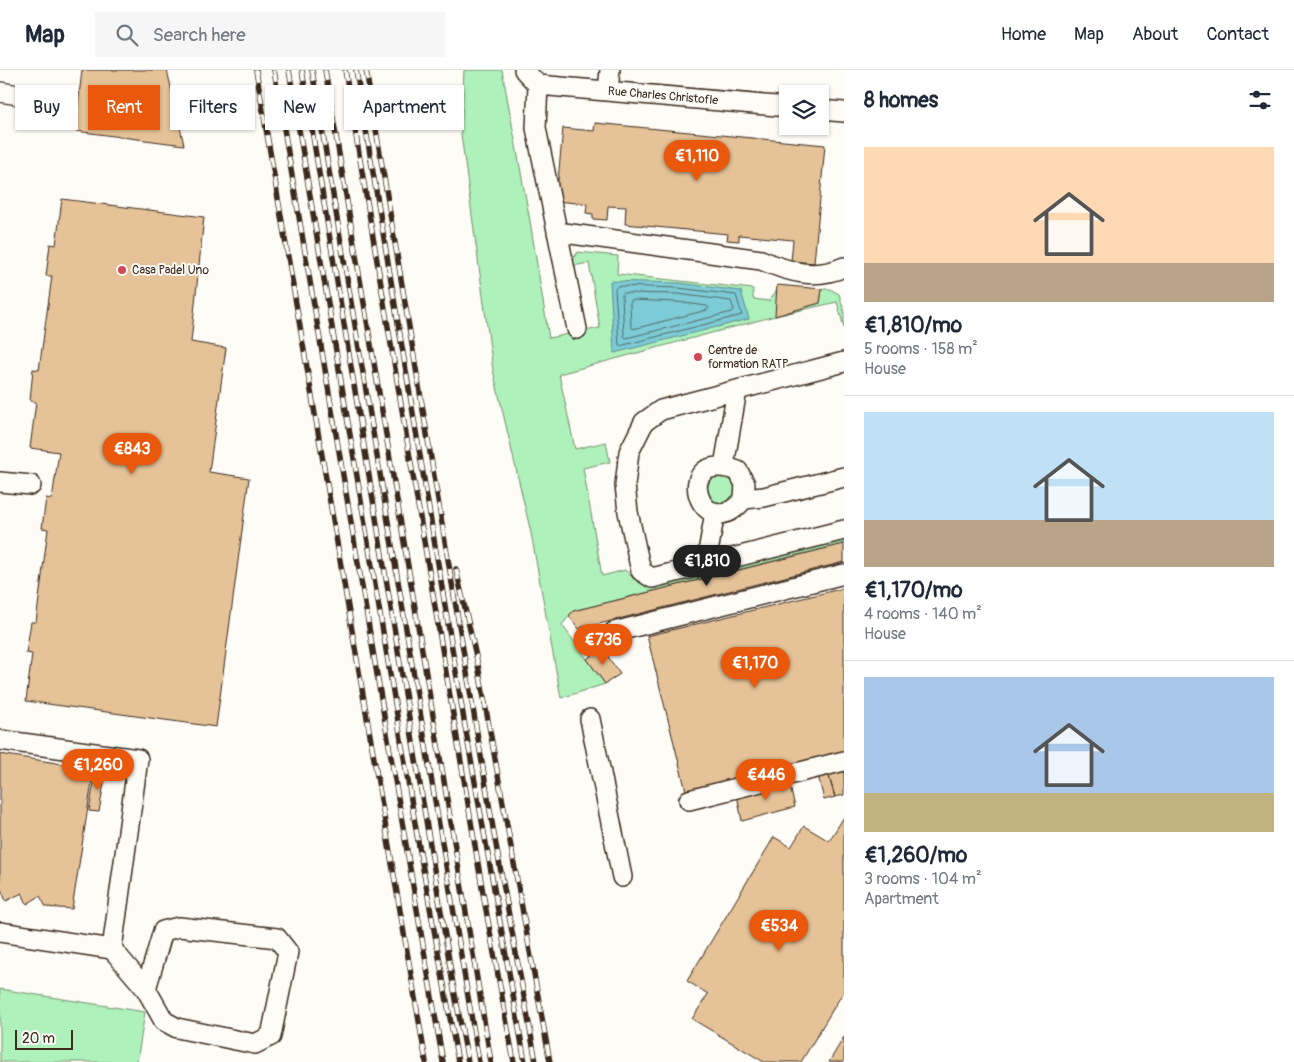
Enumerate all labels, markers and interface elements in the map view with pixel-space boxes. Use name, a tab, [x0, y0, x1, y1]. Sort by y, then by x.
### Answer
search box	[95, 12, 445, 57]
text: Map	[25, 20, 65, 49]
icon: search	[113, 21, 141, 49]
text: Search here	[153, 23, 246, 47]
text: Home	[1001, 23, 1046, 46]
text: Map	[1074, 23, 1104, 46]
text: About	[1132, 23, 1178, 46]
text: Contact	[1206, 23, 1269, 46]
street label: Rue Charles Christofle	[607, 84, 719, 108]
chip: Buy	[15, 85, 78, 130]
chip: Rent	[88, 85, 160, 130]
chip: Filters	[170, 85, 255, 130]
chip: New	[265, 85, 334, 130]
chip: Apartment	[344, 85, 464, 130]
map controls	[779, 85, 829, 135]
button: layers	[779, 85, 829, 135]
icon: filters	[1246, 86, 1274, 114]
text: 8 homes	[864, 87, 938, 114]
pin: €1,110	[656, 140, 738, 182]
text: €1,110	[675, 146, 719, 166]
icon: home	[1024, 179, 1114, 269]
place label: Casa Padel Uno	[132, 263, 210, 278]
marker: Casa Padel Uno	[116, 264, 128, 276]
text: €1,810/mo	[864, 312, 962, 339]
text: 5 rooms · 158 m²	[864, 339, 978, 359]
place label: Centre de formation RATP	[708, 343, 789, 372]
marker: Centre de formation RATP	[692, 351, 704, 363]
text: House	[864, 359, 906, 379]
pin: €843	[102, 432, 162, 475]
text: €843	[114, 439, 150, 459]
icon: home	[1024, 445, 1114, 535]
pin: €1,810	[666, 544, 748, 587]
text: €1,810	[684, 551, 730, 571]
text: €1,170/mo	[864, 577, 963, 604]
text: 4 rooms · 140 m²	[864, 604, 982, 624]
pin: €736	[573, 624, 633, 666]
text: House	[864, 624, 906, 644]
text: €736	[584, 630, 622, 650]
pin: €1,170	[714, 646, 796, 689]
text: €1,170	[732, 653, 778, 673]
icon: home	[1024, 710, 1114, 800]
pin: €1,260	[57, 748, 139, 791]
text: €1,260	[73, 755, 123, 775]
pin: €446	[736, 758, 796, 801]
text: €446	[747, 765, 785, 785]
text: €1,260/mo	[864, 842, 967, 869]
text: 3 rooms · 104 m²	[864, 869, 981, 889]
text: Apartment	[864, 889, 939, 909]
pin: €534	[749, 910, 809, 952]
text: €534	[760, 916, 798, 936]
scale bar	[15, 1027, 72, 1050]
text: 20 m	[22, 1030, 55, 1047]

